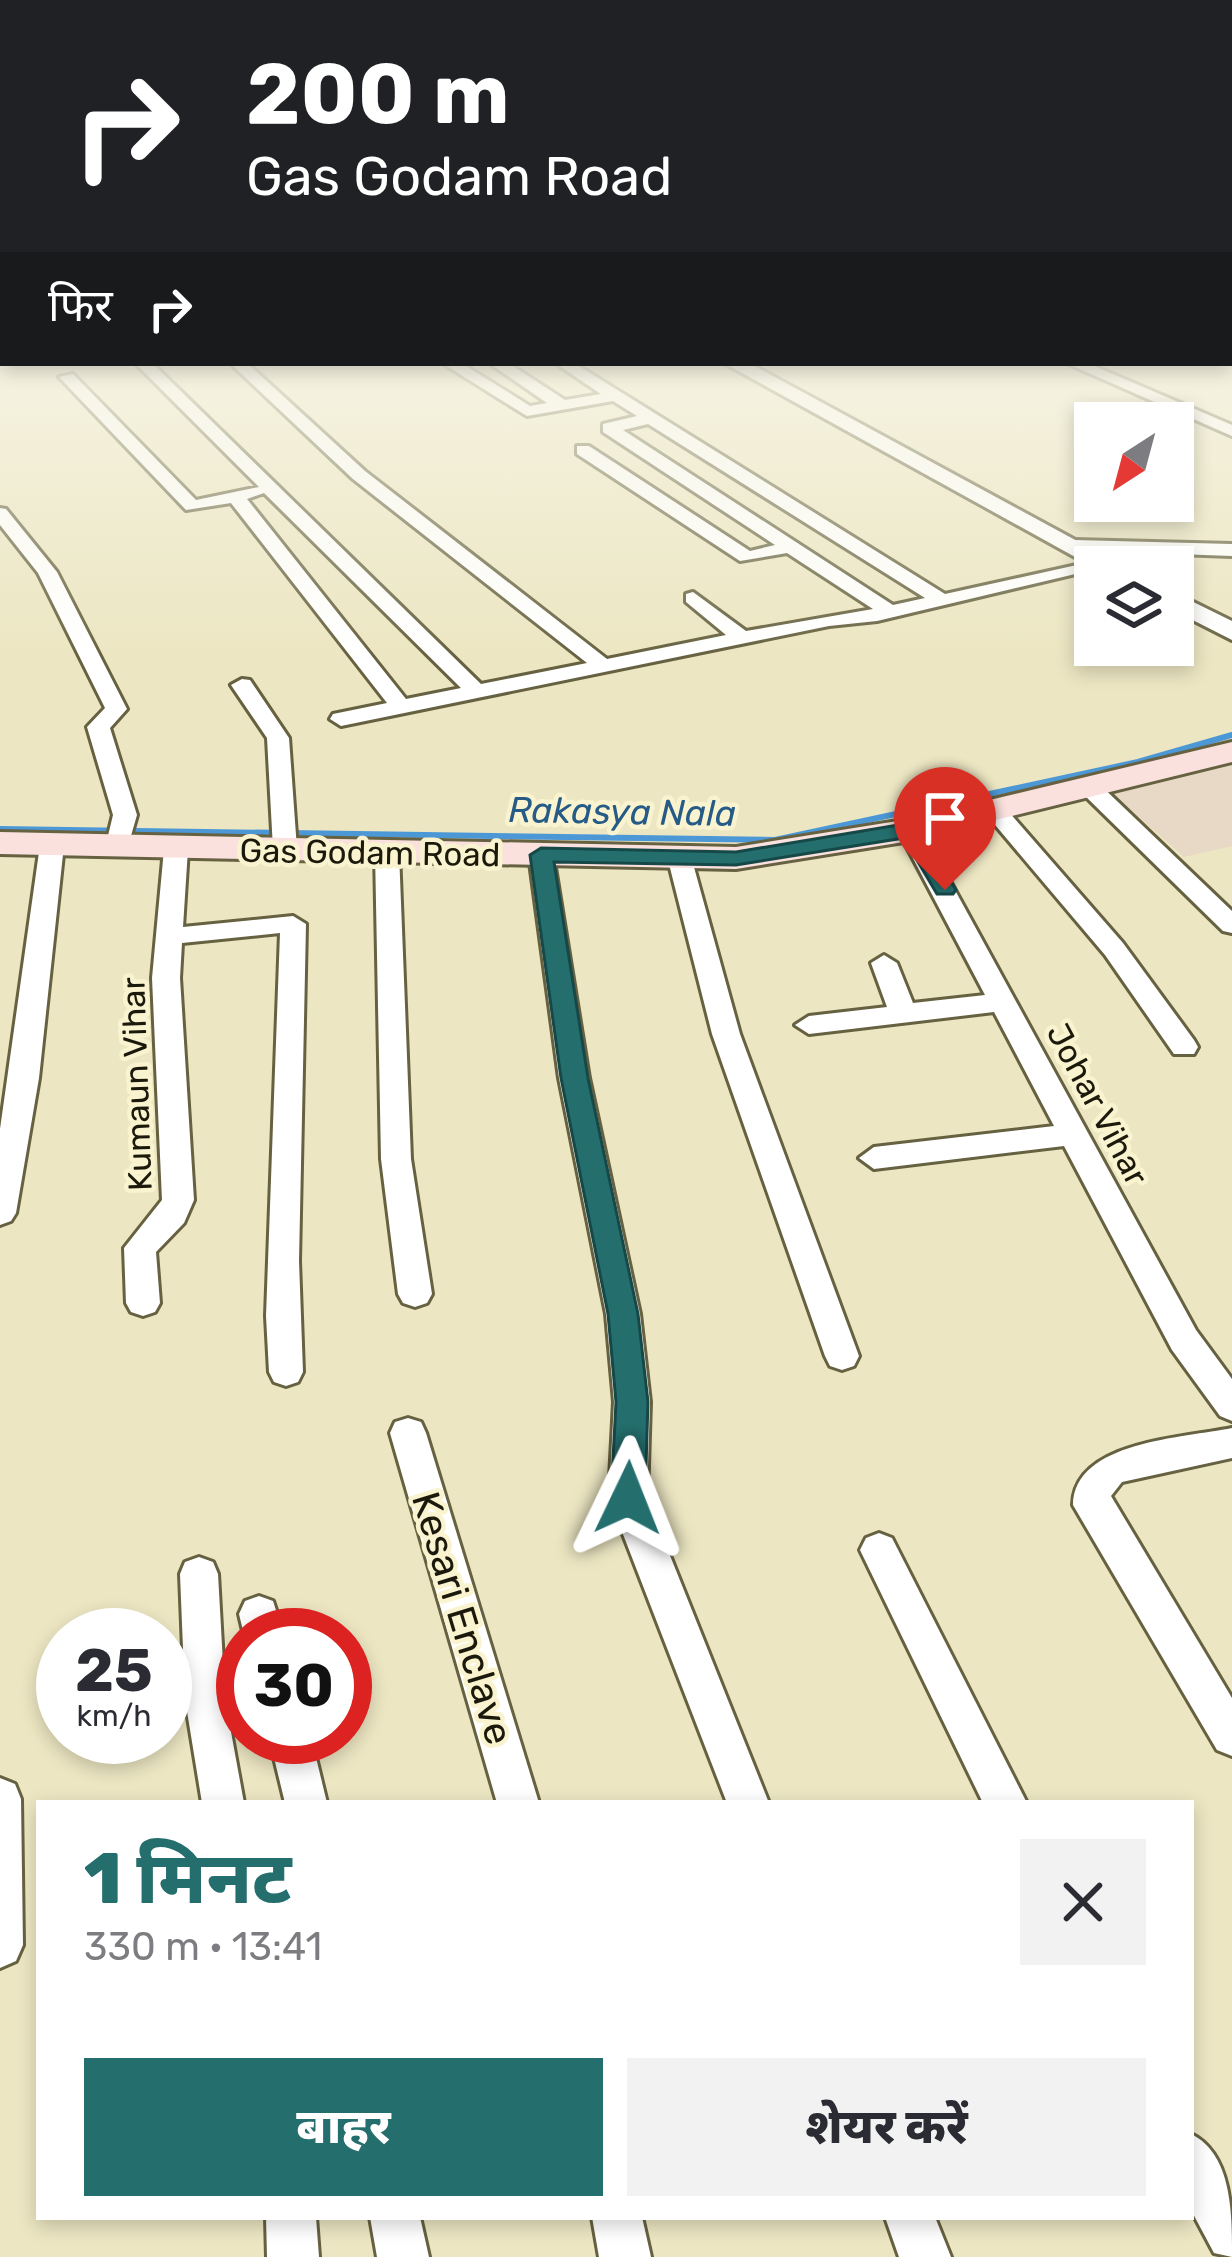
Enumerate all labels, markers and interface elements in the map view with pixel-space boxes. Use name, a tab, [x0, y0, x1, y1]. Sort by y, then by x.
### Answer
text: 200 m	[246, 44, 510, 144]
icon: right	[48, 48, 204, 204]
text: Gas Godam Road	[246, 145, 672, 209]
icon: right	[137, 276, 203, 342]
text: फिर	[48, 279, 113, 332]
north arrow	[1074, 402, 1194, 522]
map controls	[1074, 402, 1194, 666]
button: layers	[1074, 546, 1194, 666]
pin	[894, 767, 996, 890]
icon: arrive	[912, 785, 978, 851]
water label: Rakasya Nala	[508, 788, 736, 835]
street label: Gas Godam Road	[239, 831, 501, 874]
street label: Kumaun Vihar	[113, 976, 160, 1192]
street label: Johar Vihar	[1039, 1017, 1157, 1192]
position arrow	[565, 1435, 691, 1561]
street label: Kesari Enclave	[402, 1487, 522, 1750]
speed limit sign: 30	[216, 1608, 372, 1764]
text: 25	[75, 1635, 153, 1706]
text: km/h	[77, 1698, 151, 1734]
text: 1 मिनट	[84, 1836, 291, 1921]
button: close	[1020, 1839, 1146, 1965]
text: 330 m · 13:41	[84, 1924, 322, 1970]
button: बाहर	[84, 2058, 603, 2196]
button: शेयर करें	[627, 2058, 1146, 2196]

